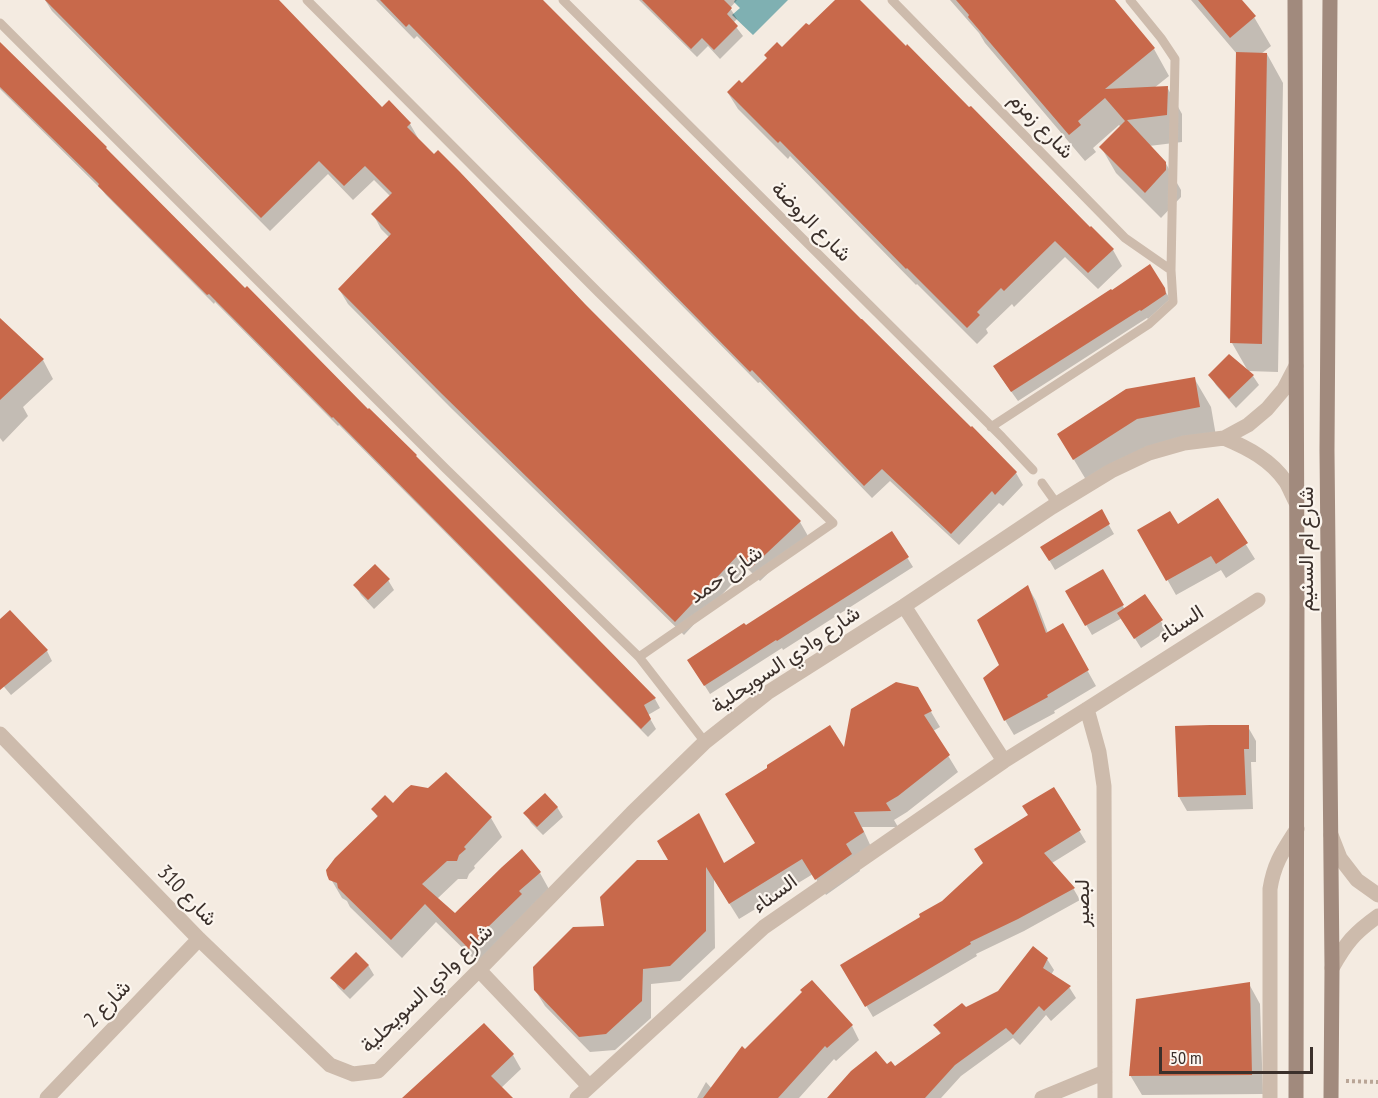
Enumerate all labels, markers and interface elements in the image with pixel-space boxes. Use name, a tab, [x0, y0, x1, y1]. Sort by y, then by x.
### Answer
street label: شارع زمزم	[1003, 88, 1079, 164]
street label: شارع الروضة	[766, 177, 856, 267]
street label: شارع ام السنيم	[1294, 486, 1320, 612]
street label: شارع حمد	[684, 541, 768, 609]
street label: السناء	[1153, 600, 1209, 648]
street label: شارع وادي السويحلية	[707, 601, 865, 719]
street label: شارع 310	[152, 860, 222, 932]
street label: السناء	[747, 869, 803, 919]
street label: لبصير	[1070, 879, 1096, 927]
street label: شارع وادي السويحلية	[356, 919, 498, 1059]
street label: شارع 2	[79, 975, 137, 1033]
scale bar	[1162, 1035, 1316, 1073]
text: 50 m	[1170, 1046, 1202, 1069]

